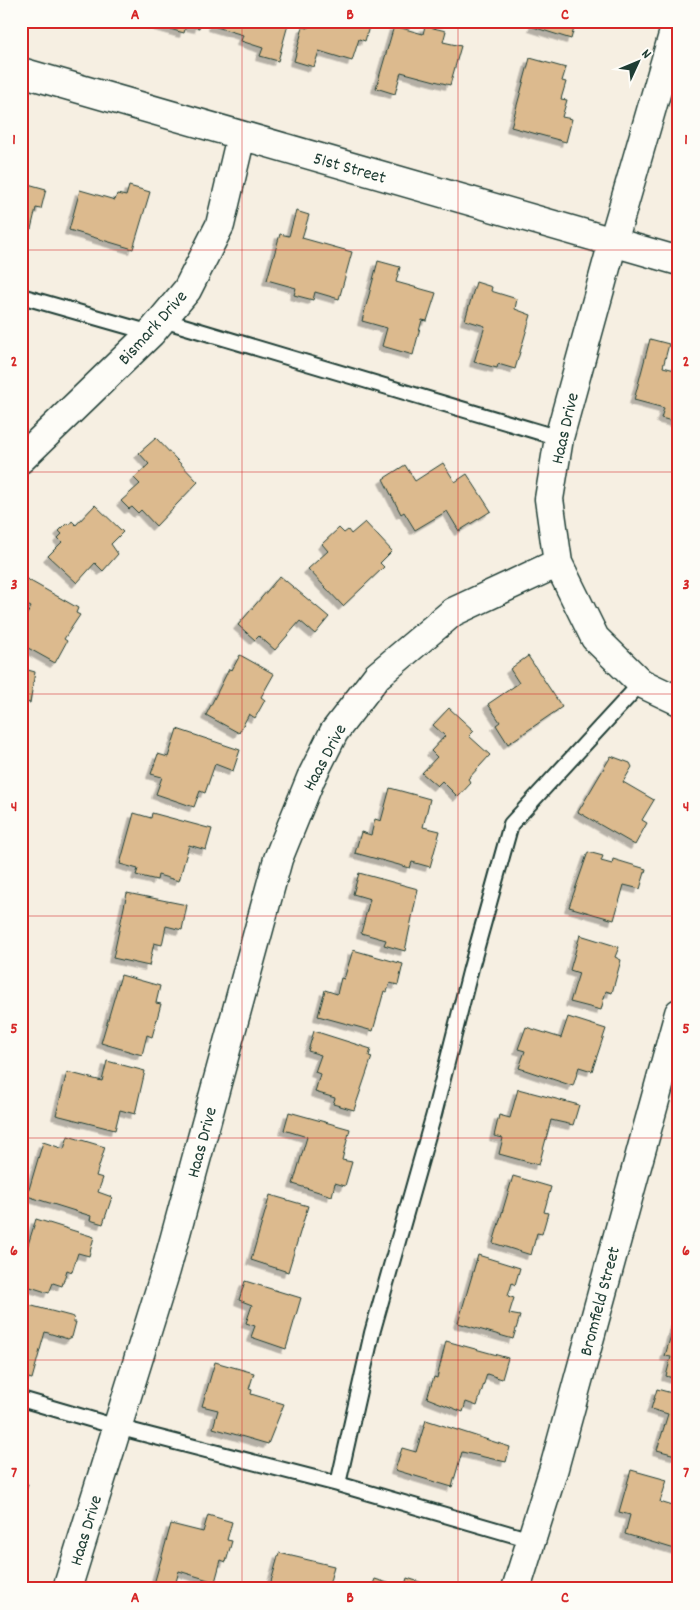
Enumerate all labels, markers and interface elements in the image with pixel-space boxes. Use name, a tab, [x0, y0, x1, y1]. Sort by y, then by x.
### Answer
text: A	[131, 4, 140, 27]
text: B	[346, 4, 354, 27]
text: C	[561, 4, 569, 27]
north arrow	[612, 38, 662, 88]
text: N	[636, 45, 656, 64]
text: 1	[12, 129, 16, 152]
text: 1	[684, 129, 688, 152]
street label: 51st Street	[310, 147, 389, 192]
street label: Bismark Drive	[113, 286, 194, 372]
text: 2	[11, 351, 18, 374]
text: 2	[683, 351, 690, 374]
street label: Haas Drive	[546, 390, 587, 467]
text: 3	[10, 574, 18, 597]
text: 3	[682, 574, 690, 597]
street label: Haas Drive	[298, 720, 354, 796]
text: 4	[11, 796, 17, 819]
text: 4	[683, 796, 689, 819]
text: 5	[10, 1018, 18, 1041]
text: 5	[682, 1018, 690, 1041]
street label: Haas Drive	[182, 1104, 225, 1181]
text: 6	[10, 1240, 18, 1263]
text: 6	[682, 1240, 690, 1263]
street label: Bromfield Street	[575, 1244, 628, 1359]
text: 7	[11, 1462, 17, 1485]
text: 7	[683, 1462, 689, 1485]
street label: Haas Drive	[65, 1492, 110, 1569]
text: A	[131, 1587, 140, 1610]
text: B	[346, 1587, 354, 1610]
text: C	[561, 1587, 569, 1610]

